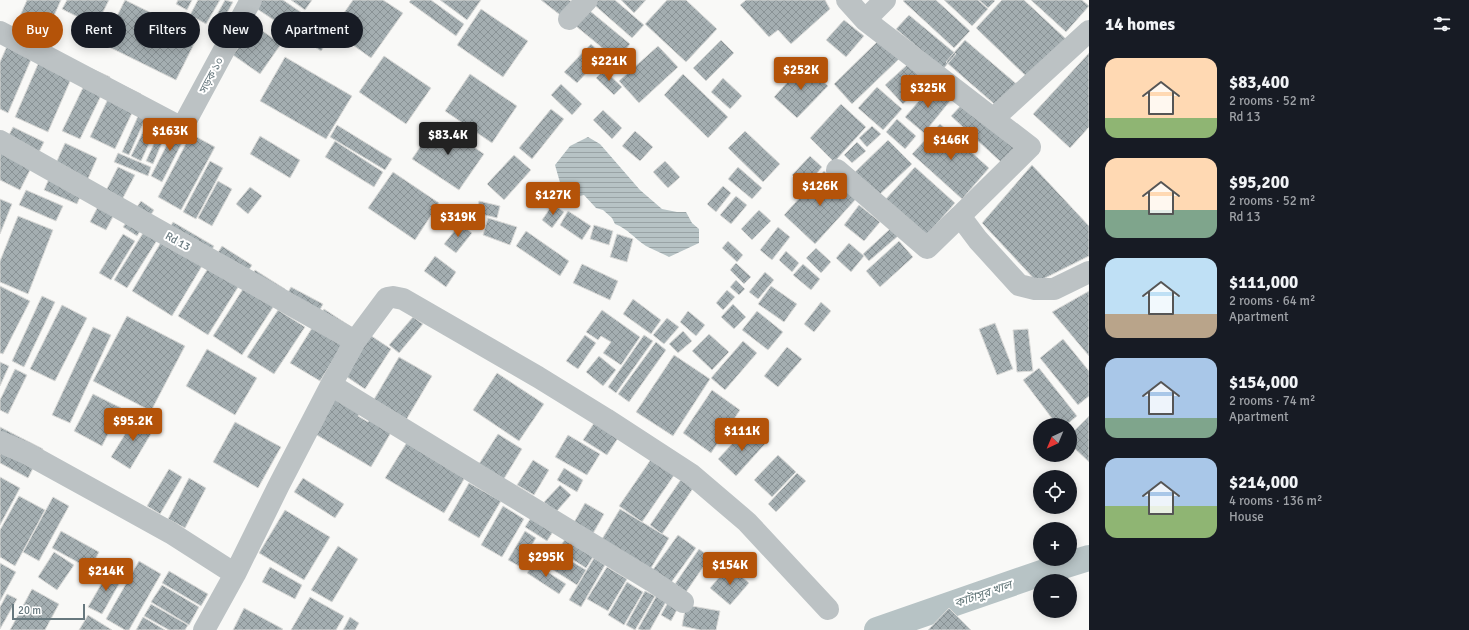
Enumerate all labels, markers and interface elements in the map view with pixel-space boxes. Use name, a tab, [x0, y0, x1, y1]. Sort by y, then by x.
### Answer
chip: Buy	[12, 12, 63, 48]
chip: Rent	[71, 12, 126, 48]
chip: Filters	[134, 12, 200, 48]
chip: New	[208, 12, 263, 48]
chip: Apartment	[271, 12, 363, 48]
icon: filters	[1431, 13, 1453, 35]
text: 14 homes	[1105, 14, 1175, 35]
pin: $221K	[581, 48, 637, 82]
text: $221K	[591, 53, 627, 69]
street label: সড়ক ১০	[196, 55, 226, 96]
pin: $252K	[773, 57, 829, 91]
text: $252K	[783, 62, 819, 78]
text: $83,400	[1229, 72, 1289, 93]
icon: home	[1137, 74, 1185, 122]
pin: $325K	[900, 75, 956, 109]
text: $325K	[910, 80, 946, 96]
text: 2 rooms · 52 m²	[1229, 93, 1315, 109]
text: Rd 13	[1229, 109, 1260, 125]
pin: $163K	[142, 118, 198, 152]
pin: $83.4K	[415, 122, 481, 156]
text: $163K	[152, 123, 188, 139]
text: $83.4K	[428, 127, 468, 143]
pin: $146K	[923, 127, 979, 161]
text: $146K	[933, 132, 969, 148]
text: $95,200	[1229, 172, 1289, 193]
pin: $126K	[792, 173, 848, 207]
icon: home	[1137, 174, 1185, 222]
text: $126K	[802, 178, 838, 194]
pin: $127K	[525, 182, 581, 216]
text: $127K	[535, 187, 571, 203]
text: 2 rooms · 52 m²	[1229, 193, 1315, 209]
pin: $319K	[430, 204, 486, 238]
text: $319K	[440, 209, 476, 225]
text: Rd 13	[1229, 209, 1260, 225]
street label: Rd 13	[163, 229, 193, 254]
text: $111,000	[1229, 272, 1298, 293]
icon: home	[1137, 274, 1185, 322]
text: 2 rooms · 64 m²	[1229, 293, 1315, 309]
text: Apartment	[1229, 309, 1289, 325]
text: $154,000	[1229, 372, 1298, 393]
icon: home	[1137, 374, 1185, 422]
text: 2 rooms · 74 m²	[1229, 393, 1315, 409]
pin: $95.2K	[100, 408, 166, 442]
text: Apartment	[1229, 409, 1289, 425]
text: $95.2K	[113, 413, 153, 429]
pin: $111K	[714, 418, 770, 452]
north arrow	[1033, 418, 1077, 462]
map controls	[1033, 418, 1077, 618]
text: $111K	[724, 423, 760, 439]
button: locate	[1033, 470, 1077, 514]
text: $214,000	[1229, 472, 1298, 493]
icon: home	[1137, 474, 1185, 522]
text: 4 rooms · 136 m²	[1229, 493, 1322, 509]
text: House	[1229, 509, 1264, 525]
button: +	[1033, 522, 1077, 566]
pin: $295K	[518, 544, 574, 578]
text: $295K	[528, 549, 564, 565]
pin: $154K	[702, 552, 758, 586]
text: $154K	[712, 557, 748, 573]
pin: $214K	[78, 558, 134, 592]
text: $214K	[88, 563, 124, 579]
button: −	[1033, 574, 1077, 618]
water label: কাটাসুর খাল	[952, 577, 1016, 611]
scale bar	[12, 602, 85, 621]
text: 20 m	[18, 604, 41, 617]

